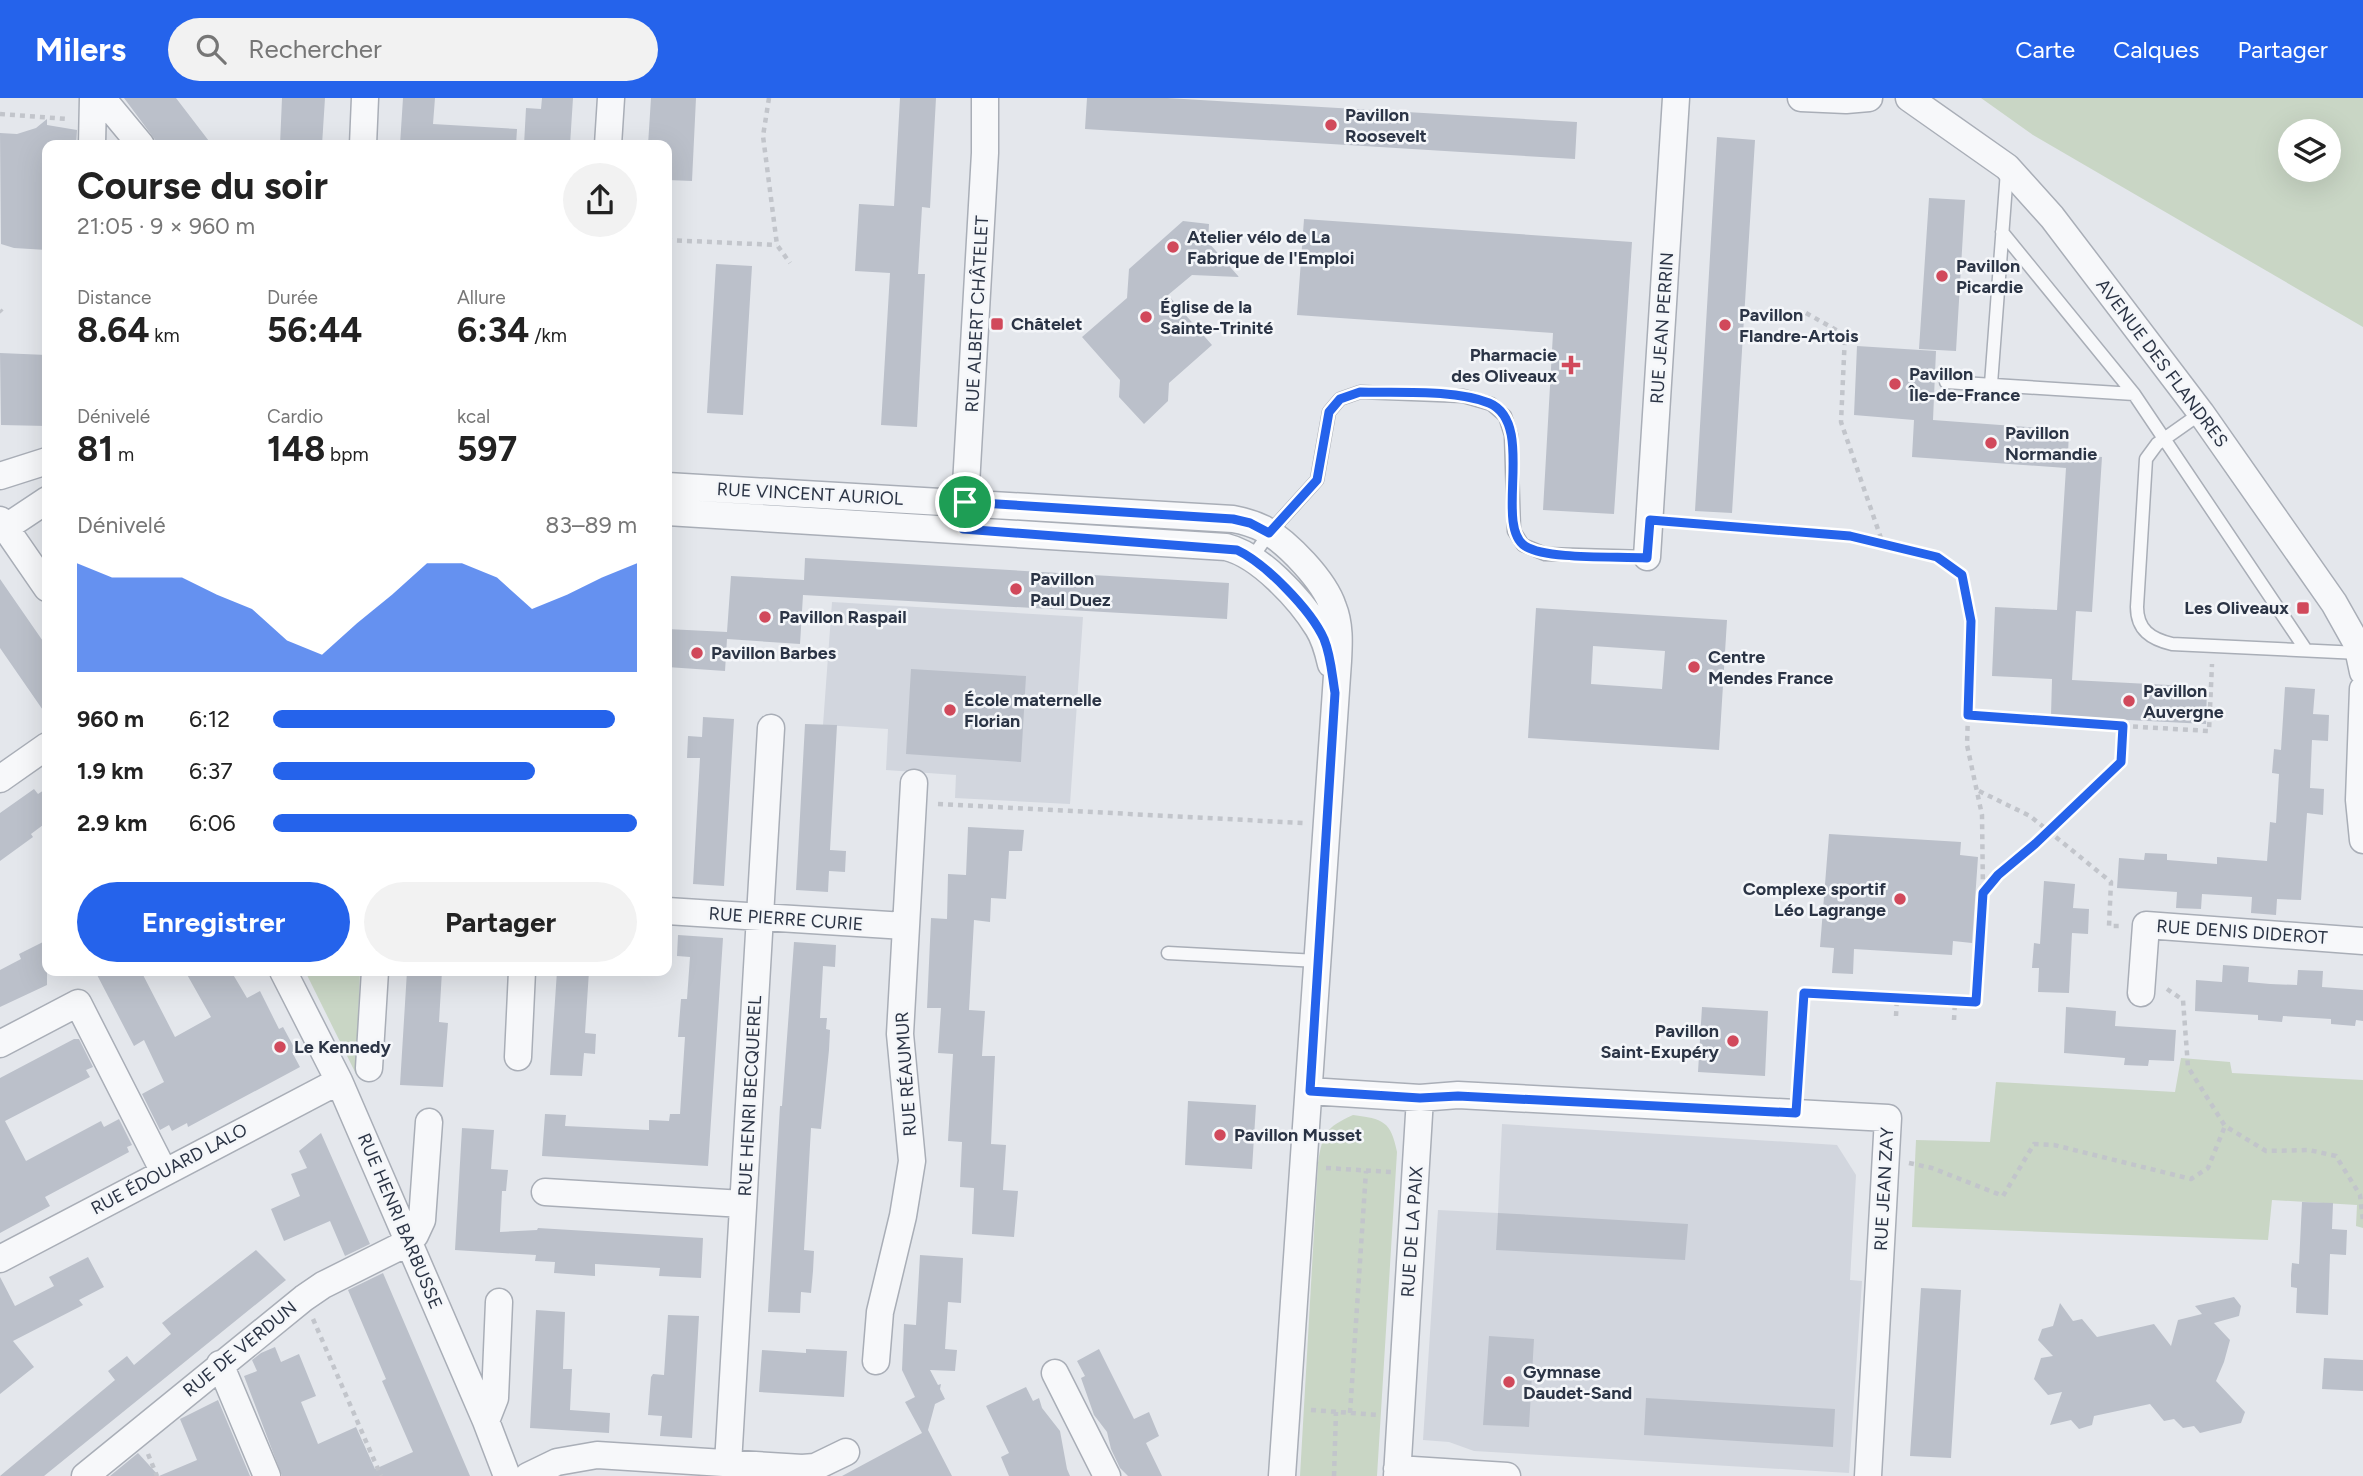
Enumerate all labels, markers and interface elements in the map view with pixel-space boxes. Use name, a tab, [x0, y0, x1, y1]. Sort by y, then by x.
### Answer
search box	[168, 18, 658, 81]
text: Milers	[35, 30, 126, 69]
icon: search	[192, 30, 230, 68]
text: Rechercher	[248, 33, 382, 65]
text: Carte	[2015, 35, 2075, 64]
text: Calques	[2113, 35, 2199, 64]
text: Partager	[2237, 35, 2328, 64]
place label: Pavillon Roosevelt	[1345, 104, 1427, 147]
marker: Pavillon Roosevelt	[1323, 117, 1339, 133]
map controls	[2278, 119, 2341, 182]
button: layers	[2278, 119, 2341, 182]
text: Course du soir	[77, 163, 328, 209]
button: share	[563, 163, 637, 237]
text: 21:05 · 9 × 960 m	[77, 212, 255, 240]
street label: RUE ALBERT CHÂTELET	[961, 215, 993, 413]
place label: Atelier vélo de La Fabrique de l'Emploi	[1187, 226, 1354, 269]
marker: Atelier vélo de La Fabrique de l'Emploi	[1165, 239, 1181, 255]
street label: RUE JEAN PERRIN	[1646, 251, 1678, 405]
place label: Pavillon Picardie	[1956, 255, 2023, 298]
marker: Pavillon Picardie	[1934, 268, 1950, 284]
street label: AVENUE DES FLANDRES	[2091, 274, 2233, 452]
text: Distance	[77, 286, 151, 309]
text: Durée	[267, 286, 318, 309]
text: Allure	[457, 286, 506, 309]
place label: Église de la Sainte-Trinité	[1160, 296, 1273, 339]
place label: Pavillon Flandre-Artois	[1739, 304, 1859, 347]
text: 8.64	[77, 309, 150, 351]
text: 56:44	[267, 309, 362, 351]
text: 6:34	[457, 309, 529, 351]
marker: Église de la Sainte-Trinité	[1138, 309, 1154, 325]
place label: Châtelet	[1011, 313, 1083, 335]
marker: Châtelet	[989, 316, 1005, 332]
marker: Pavillon Flandre-Artois	[1717, 317, 1733, 333]
text: km	[150, 324, 180, 347]
text: /km	[529, 324, 567, 347]
place label: Pharmacie des Oliveaux	[1451, 344, 1557, 387]
marker: Pharmacie des Oliveaux	[1563, 357, 1579, 373]
place label: Pavillon Île-de-France	[1908, 363, 2020, 406]
marker: Pavillon Île-de-France	[1887, 376, 1903, 392]
text: Dénivelé	[77, 405, 150, 428]
text: Cardio	[267, 405, 323, 428]
text: kcal	[457, 405, 490, 428]
place label: Pavillon Normandie	[2005, 422, 2097, 465]
text: 81	[77, 428, 113, 470]
text: 148	[267, 428, 325, 470]
text: 597	[457, 428, 517, 470]
marker: Pavillon Normandie	[1983, 435, 1999, 451]
text: m	[113, 443, 134, 466]
text: bpm	[325, 443, 369, 466]
pin	[935, 472, 995, 532]
street label: RUE VINCENT AURIOL	[716, 478, 904, 510]
icon: arrive	[946, 483, 984, 521]
text: Dénivelé	[77, 511, 165, 539]
text: 83–89 m	[545, 511, 637, 539]
place label: Pavillon Paul Duez	[1030, 568, 1111, 611]
marker: Pavillon Paul Duez	[1008, 581, 1024, 597]
place label: Les Oliveaux	[2184, 597, 2289, 619]
marker: Les Oliveaux	[2295, 600, 2311, 616]
place label: Pavillon Raspail	[779, 606, 907, 628]
marker: Pavillon Raspail	[757, 609, 773, 625]
place label: Pavillon Barbes	[711, 642, 837, 664]
marker: Pavillon Barbes	[689, 645, 705, 661]
place label: Centre Mendes France	[1708, 646, 1833, 689]
marker: Centre Mendes France	[1686, 659, 1702, 675]
place label: Pavillon Auvergne	[2143, 680, 2224, 723]
place label: École maternelle Florian	[964, 689, 1102, 732]
marker: Pavillon Auvergne	[2121, 693, 2137, 709]
marker: École maternelle Florian	[942, 702, 958, 718]
text: 960 m	[77, 705, 144, 733]
text: 6:12	[189, 705, 230, 733]
text: 1.9 km	[77, 757, 144, 785]
text: 6:37	[189, 757, 233, 785]
text: 2.9 km	[77, 809, 147, 837]
text: 6:06	[189, 809, 236, 837]
place label: Complexe sportif Léo Lagrange	[1743, 878, 1887, 921]
button: Enregistrer	[77, 882, 350, 962]
button: Partager	[364, 882, 637, 962]
marker: Complexe sportif Léo Lagrange	[1892, 891, 1908, 907]
street label: RUE PIERRE CURIE	[708, 903, 864, 935]
street label: RUE DENIS DIDEROT	[2156, 915, 2328, 949]
street label: RUE HENRI BECQUEREL	[734, 994, 766, 1197]
street label: RUE RÉAUMUR	[891, 1011, 921, 1137]
place label: Pavillon Saint-Exupéry	[1600, 1020, 1720, 1063]
marker: Pavillon Saint-Exupéry	[1725, 1033, 1741, 1049]
place label: Le Kennedy	[294, 1036, 391, 1058]
marker: Le Kennedy	[272, 1039, 288, 1055]
street label: RUE ÉDOUARD LALO	[87, 1119, 251, 1219]
place label: Pavillon Musset	[1234, 1124, 1362, 1146]
street label: RUE JEAN ZAY	[1870, 1126, 1898, 1251]
marker: Pavillon Musset	[1212, 1127, 1228, 1143]
street label: RUE HENRI BARBUSSE	[353, 1130, 447, 1312]
street label: RUE DE LA PAIX	[1396, 1166, 1428, 1298]
street label: RUE DE VERDUN	[179, 1296, 301, 1402]
place label: Gymnase Daudet-Sand	[1523, 1361, 1632, 1404]
marker: Gymnase Daudet-Sand	[1501, 1374, 1517, 1390]

